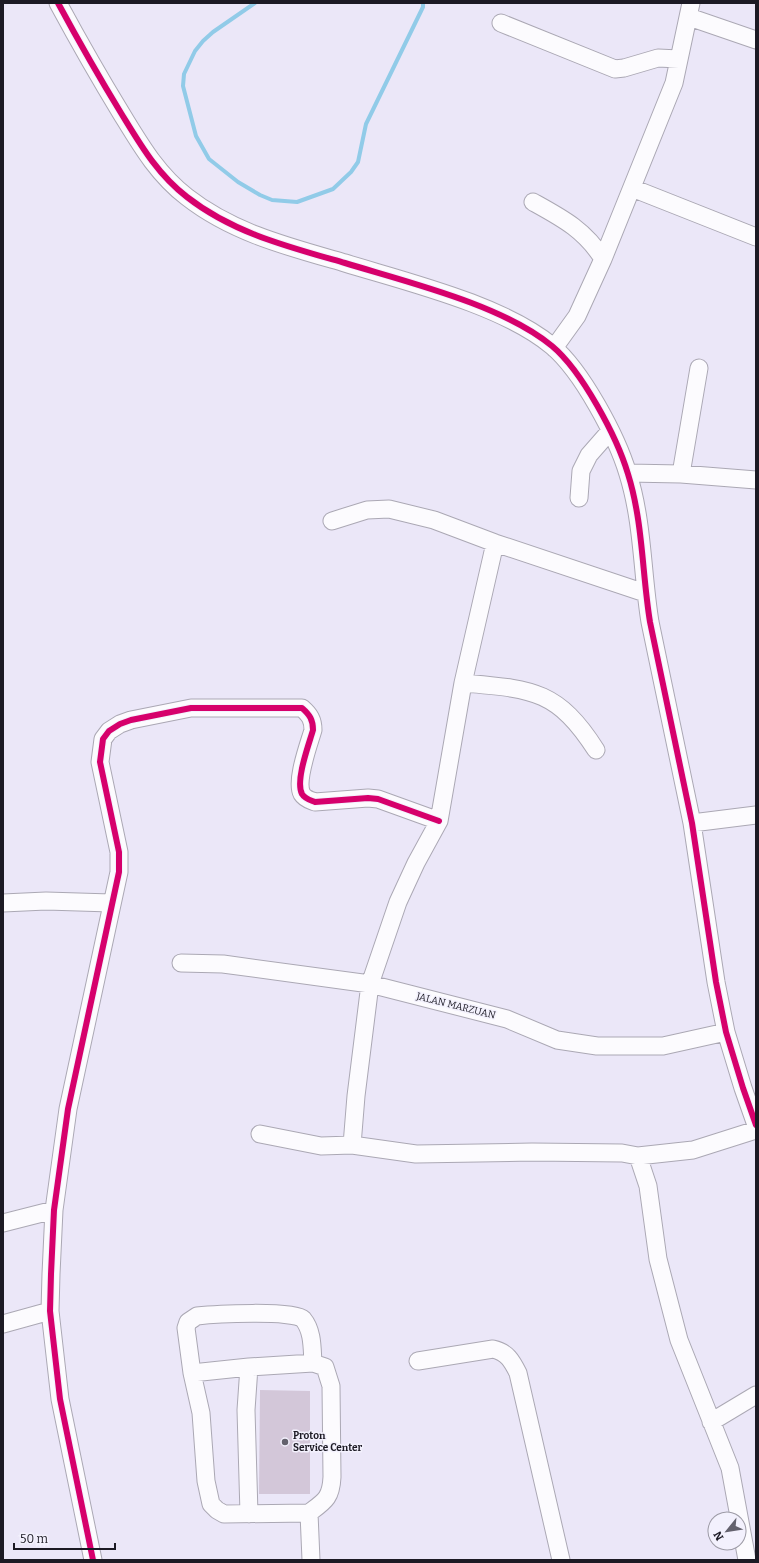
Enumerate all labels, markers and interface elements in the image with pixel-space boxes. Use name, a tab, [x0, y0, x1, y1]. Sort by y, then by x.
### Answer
street label: JALAN MARZUAN	[414, 990, 497, 1022]
place label: Proton Service Center	[293, 1430, 362, 1454]
marker: Proton Service Center	[280, 1437, 290, 1447]
north arrow	[707, 1511, 747, 1551]
scale bar	[14, 1525, 115, 1551]
text: N	[711, 1528, 727, 1543]
text: 50 m	[20, 1532, 49, 1546]

